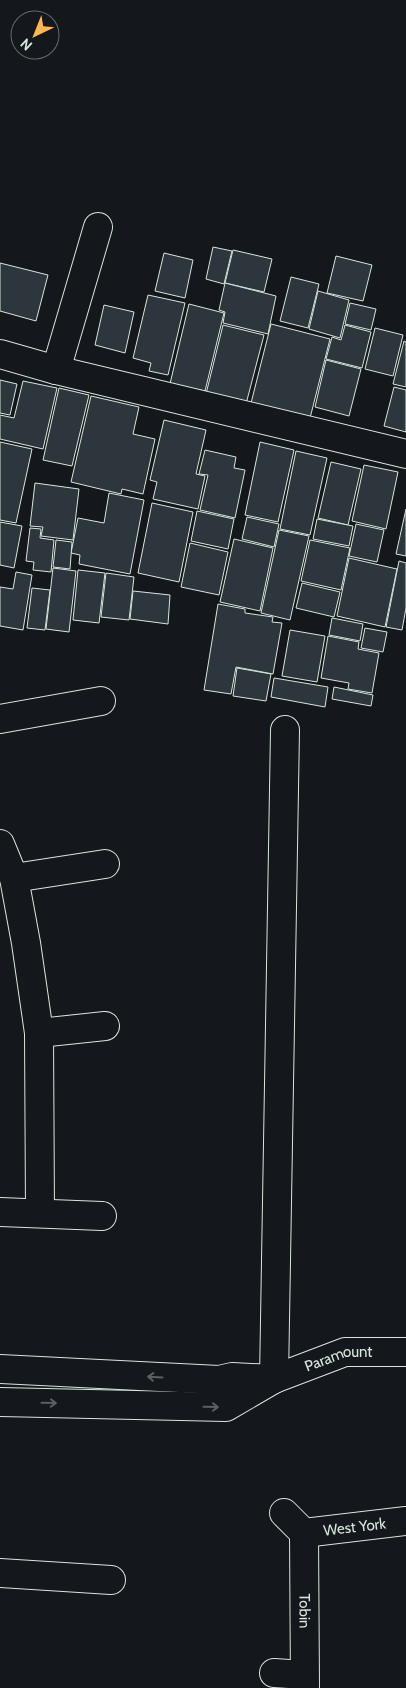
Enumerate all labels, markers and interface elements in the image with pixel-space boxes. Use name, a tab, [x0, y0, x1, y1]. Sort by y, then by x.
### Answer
north arrow	[10, 10, 60, 60]
text: N	[16, 35, 36, 54]
street label: Paramount	[302, 1343, 372, 1376]
one-way arrow	[148, 1372, 164, 1381]
one-way arrow	[40, 1398, 56, 1408]
one-way arrow	[203, 1402, 219, 1411]
street label: West York	[322, 1514, 387, 1540]
street label: Tobin	[295, 1593, 314, 1629]

